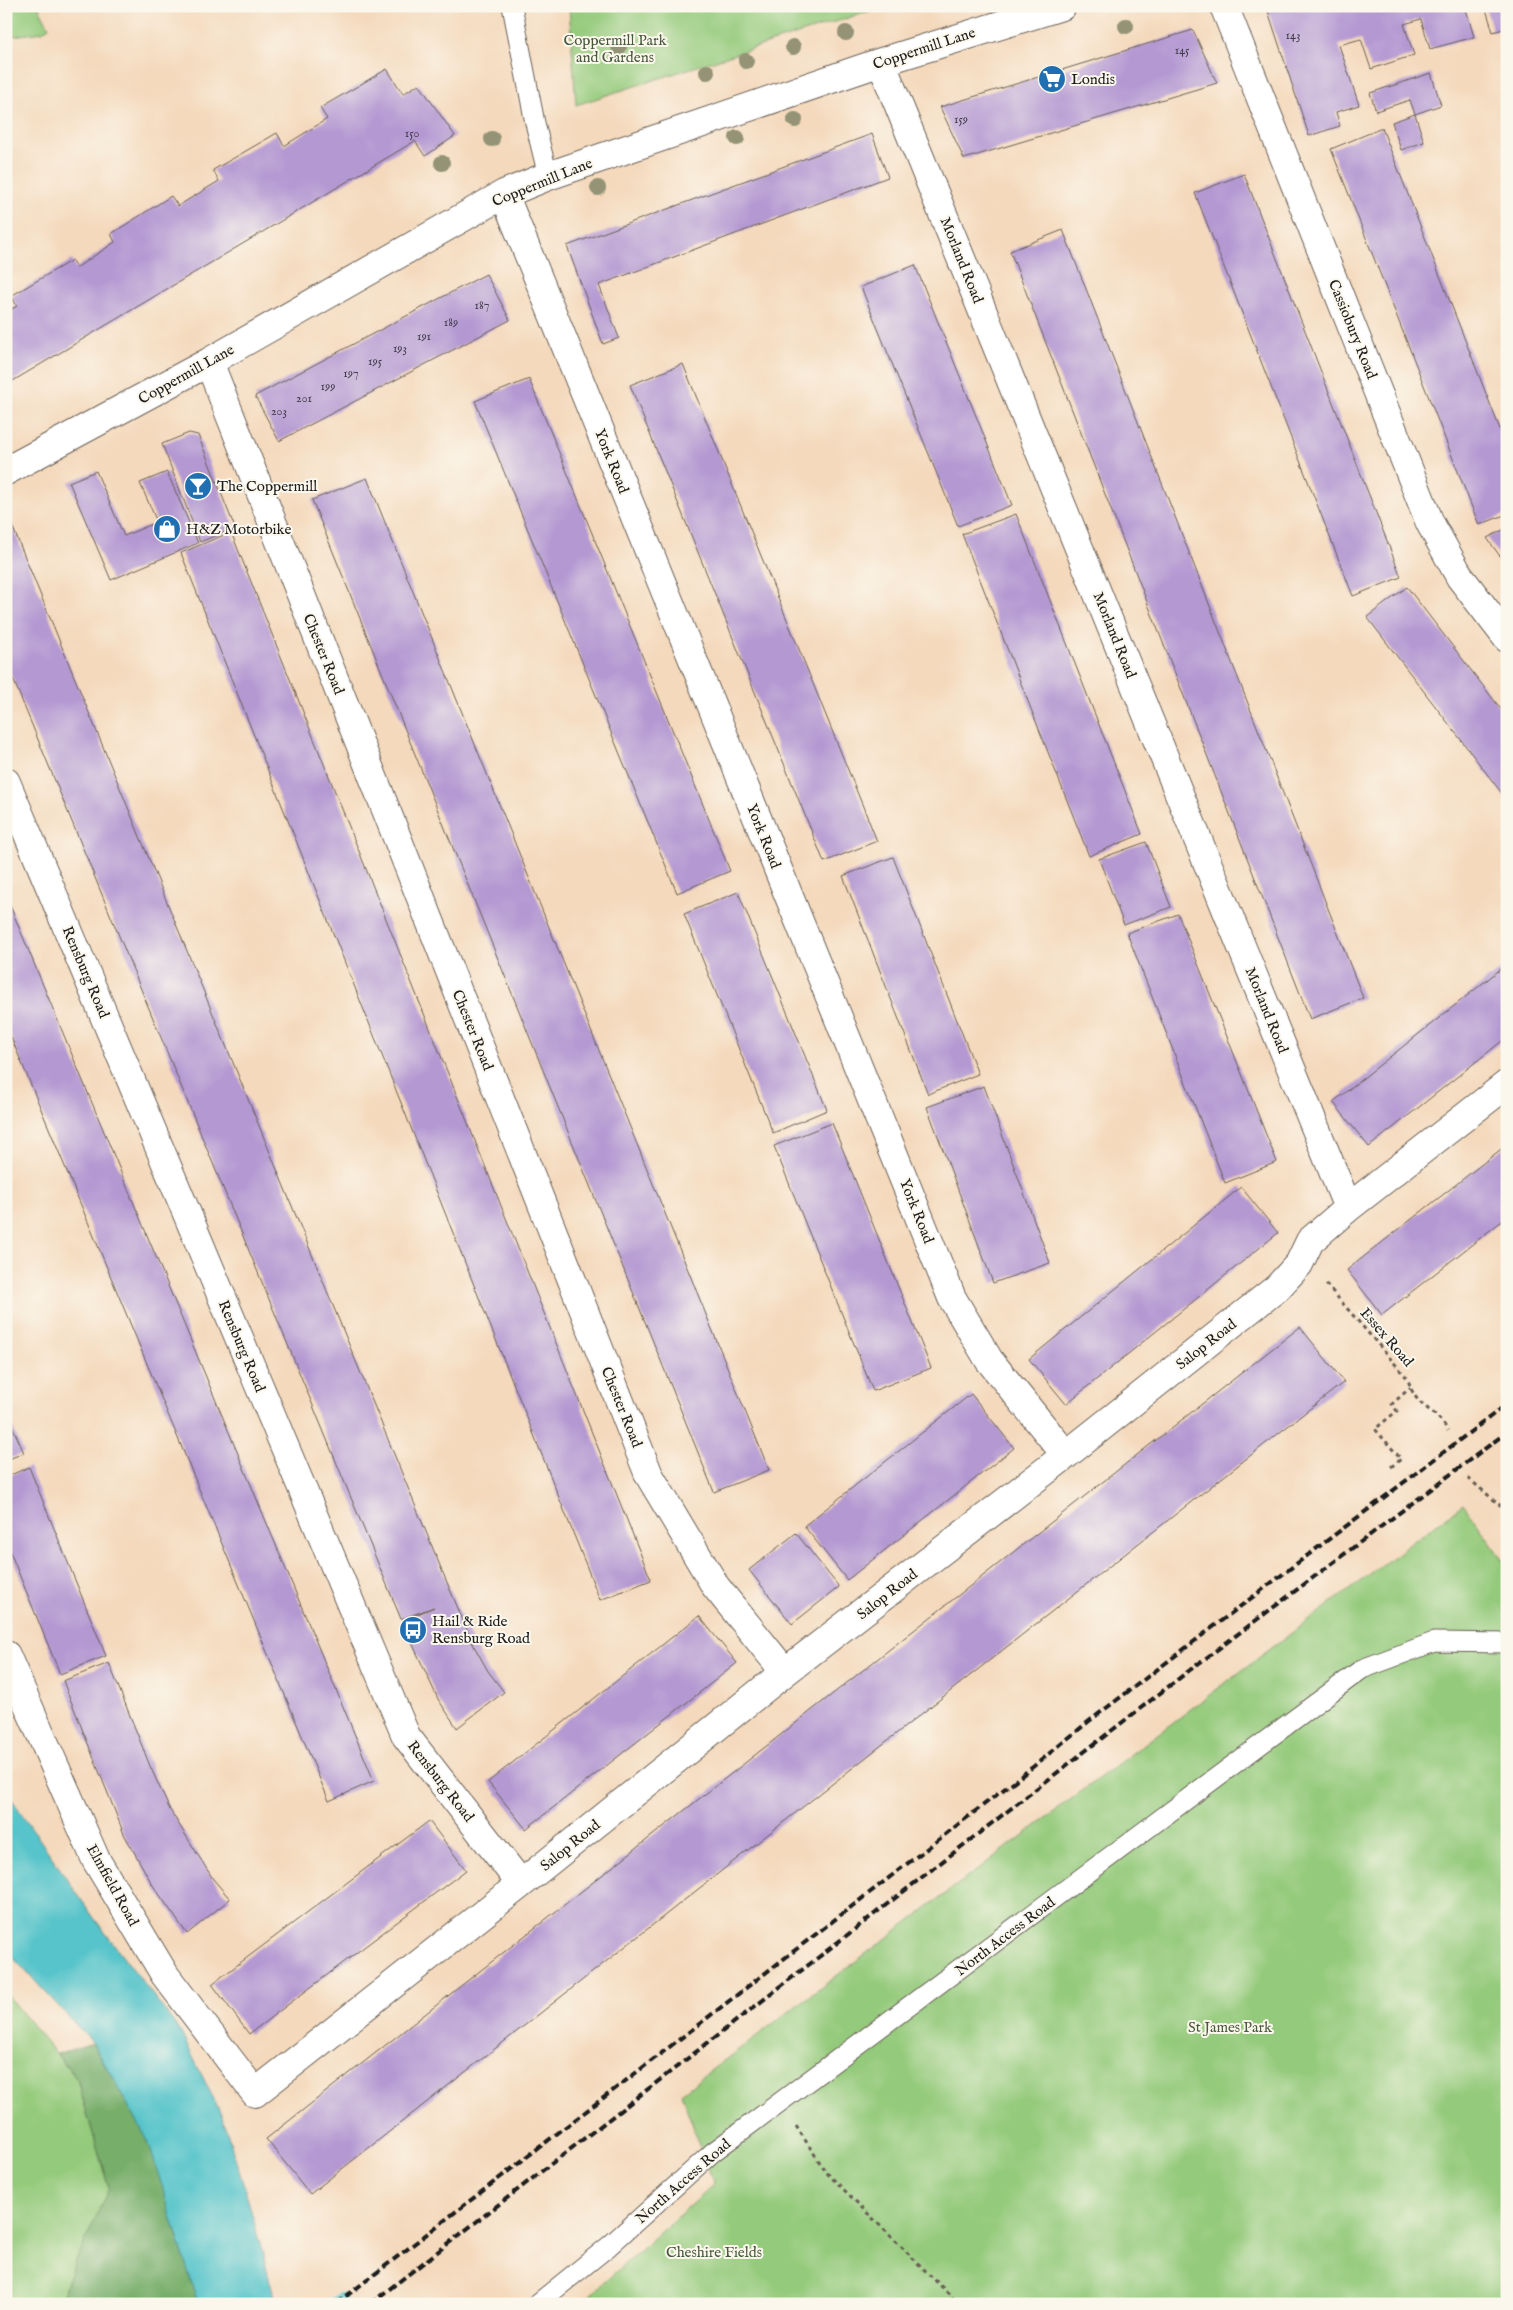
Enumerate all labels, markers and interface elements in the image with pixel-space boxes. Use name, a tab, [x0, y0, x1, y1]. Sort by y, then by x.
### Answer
street label: Coppermill Lane	[871, 23, 978, 74]
house number: 143	[1286, 28, 1300, 43]
park label: Coppermill Park and Gardens	[563, 31, 668, 67]
house number: 145	[1175, 43, 1190, 58]
supermarket icon: Londis	[1037, 64, 1067, 94]
place label: Londis	[1071, 70, 1115, 89]
house number: 159	[954, 112, 968, 127]
house number: 150	[405, 126, 419, 141]
street label: Coppermill Lane	[489, 154, 595, 211]
street label: Morland Road	[936, 214, 988, 307]
street label: Cassiobury Road	[1324, 277, 1381, 383]
house number: 187	[475, 298, 489, 313]
house number: 189	[444, 315, 458, 330]
house number: 191	[417, 329, 431, 344]
street label: Coppermill Lane	[135, 340, 238, 409]
house number: 193	[393, 341, 407, 356]
house number: 195	[368, 354, 383, 369]
house number: 197	[343, 366, 359, 381]
house number: 199	[321, 379, 335, 394]
house number: 201	[296, 391, 312, 406]
house number: 203	[271, 404, 287, 419]
street label: York Road	[590, 426, 633, 497]
bar icon: The Coppermill	[183, 471, 213, 501]
place label: The Coppermill	[217, 477, 318, 496]
shop icon: H&Z Motorbike	[152, 514, 182, 544]
place label: H&Z Motorbike	[186, 520, 292, 539]
street label: Morland Road	[1089, 589, 1141, 682]
street label: Chester Road	[299, 611, 349, 698]
street label: York Road	[742, 801, 785, 872]
street label: Rensburg Road	[58, 923, 114, 1022]
street label: Morland Road	[1241, 964, 1293, 1057]
street label: Chester Road	[448, 987, 498, 1074]
street label: York Road	[895, 1176, 938, 1247]
street label: Rensburg Road	[214, 1297, 270, 1396]
street label: Essex Road	[1356, 1304, 1418, 1372]
street label: Salop Road	[1172, 1314, 1241, 1374]
street label: Chester Road	[597, 1364, 647, 1451]
street label: Salop Road	[853, 1564, 922, 1624]
place label: Hail & Ride Rensburg Road	[432, 1612, 531, 1648]
bus stop icon: Hail & Ride Rensburg Road	[398, 1615, 428, 1645]
street label: Rensburg Road	[403, 1737, 479, 1827]
street label: Salop Road	[537, 1815, 605, 1875]
street label: Elmfield Road	[82, 1841, 143, 1930]
street label: North Access Road	[952, 1892, 1060, 1980]
park label: St James Park	[1188, 2018, 1273, 2037]
street label: North Access Road	[632, 2134, 736, 2228]
park label: Cheshire Fields	[666, 2243, 762, 2262]

